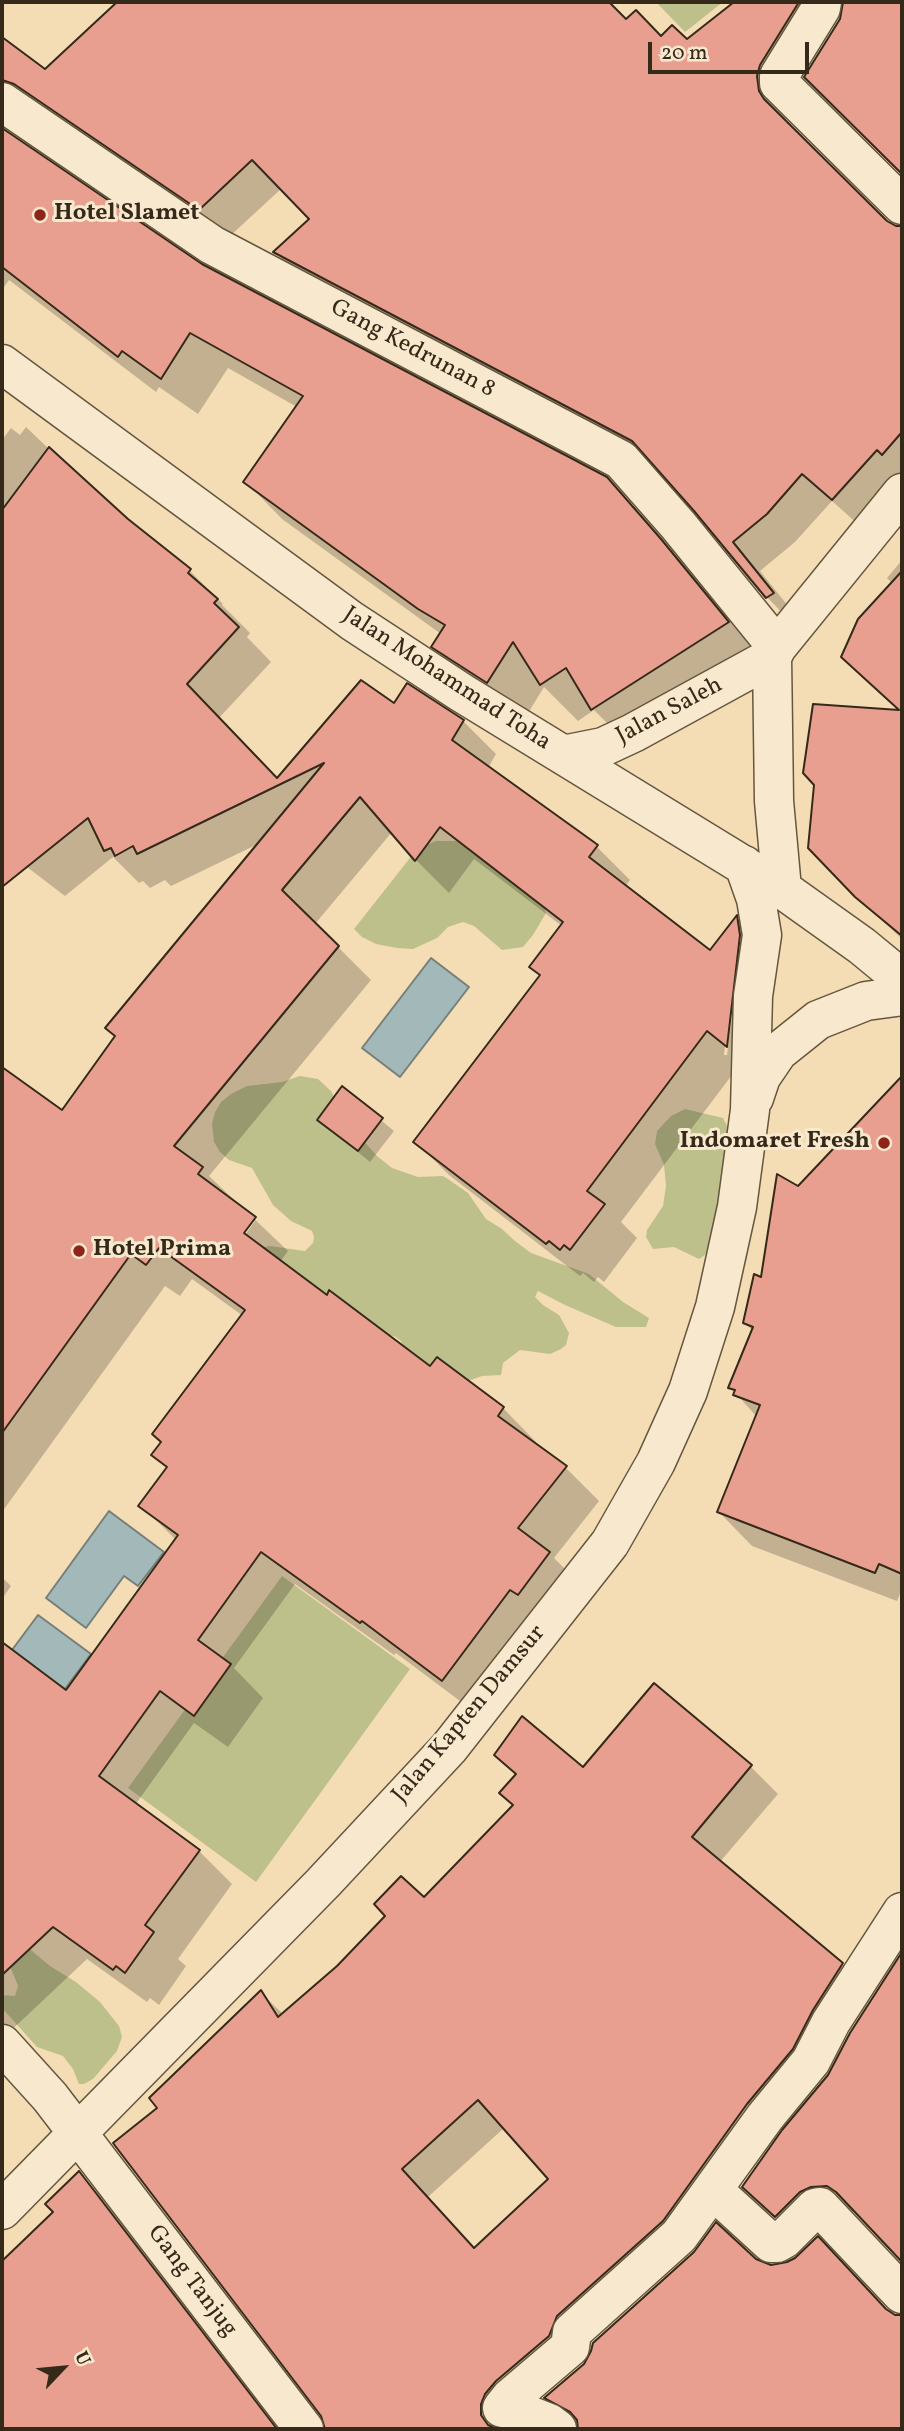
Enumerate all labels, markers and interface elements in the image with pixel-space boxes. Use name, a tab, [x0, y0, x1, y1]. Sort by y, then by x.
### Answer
scale bar	[652, 28, 813, 72]
text: 20 m	[661, 39, 707, 68]
place label: Hotel Slamet	[54, 201, 199, 229]
marker: Hotel Slamet	[32, 207, 48, 223]
street label: Gang Kedrunan 8	[325, 294, 499, 406]
street label: Jalan Mohammad Toha	[336, 602, 556, 758]
street label: Jalan Saleh	[612, 672, 728, 752]
place label: Indomaret Fresh	[680, 1129, 870, 1157]
marker: Indomaret Fresh	[876, 1135, 892, 1151]
place label: Hotel Prima	[93, 1237, 231, 1265]
marker: Hotel Prima	[71, 1243, 87, 1259]
street label: Jalan Kapten Damsur	[387, 1620, 553, 1810]
street label: Gang Tanjug	[140, 2220, 242, 2344]
north arrow	[28, 2333, 98, 2403]
text: U	[67, 2347, 96, 2370]

